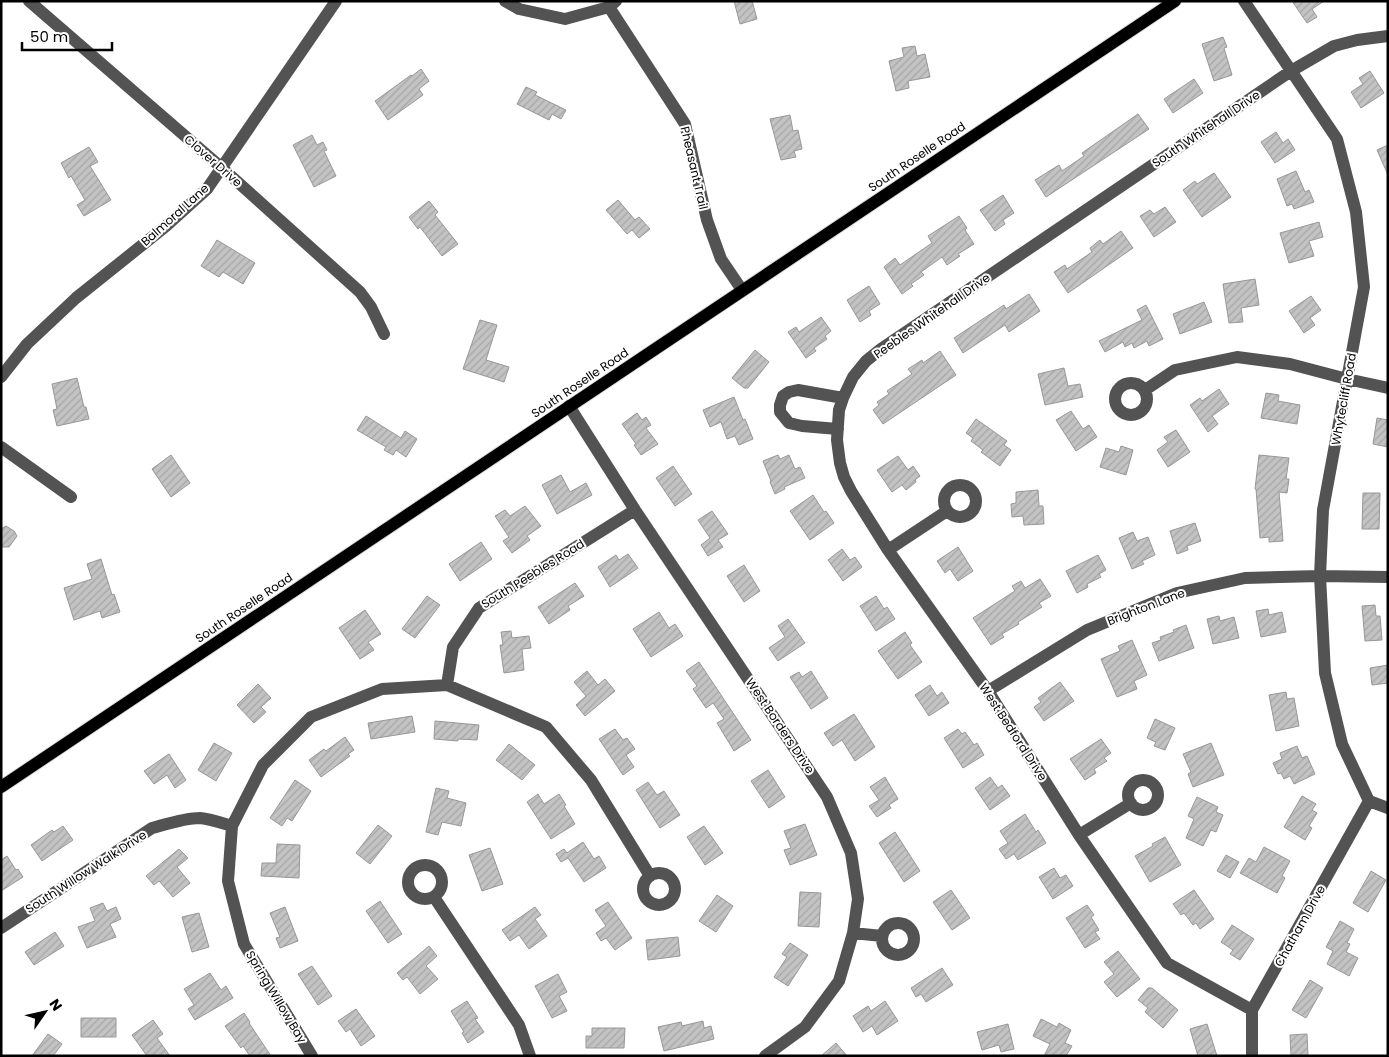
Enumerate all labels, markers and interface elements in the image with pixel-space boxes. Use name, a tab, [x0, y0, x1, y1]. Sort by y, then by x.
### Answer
scale bar	[22, 20, 112, 52]
text: 50 m	[30, 26, 68, 47]
street label: South Whitehall Drive	[1148, 86, 1263, 171]
street label: South Roselle Road	[865, 118, 969, 196]
street label: Pheasant Trail	[677, 125, 712, 211]
street label: Clover Drive	[181, 131, 246, 191]
street label: Balmoral Lane	[137, 180, 212, 250]
street label: Peebles Whitehall Drive	[870, 269, 993, 362]
street label: South Roselle Road	[528, 344, 632, 422]
street label: Whytecliff Road	[1327, 351, 1360, 446]
street label: South Peebles Road	[478, 535, 588, 612]
street label: South Roselle Road	[192, 569, 296, 647]
street label: Brighton Lane	[1105, 584, 1187, 629]
street label: West Borders Drive	[742, 675, 819, 777]
street label: West Bedford Drive	[975, 680, 1051, 784]
street label: South Willow Walk Drive	[22, 826, 150, 917]
street label: Chatham Drive	[1270, 882, 1329, 970]
street label: Spring Willow Bay	[242, 947, 311, 1046]
north arrow	[20, 987, 70, 1037]
text: N	[45, 995, 67, 1015]

